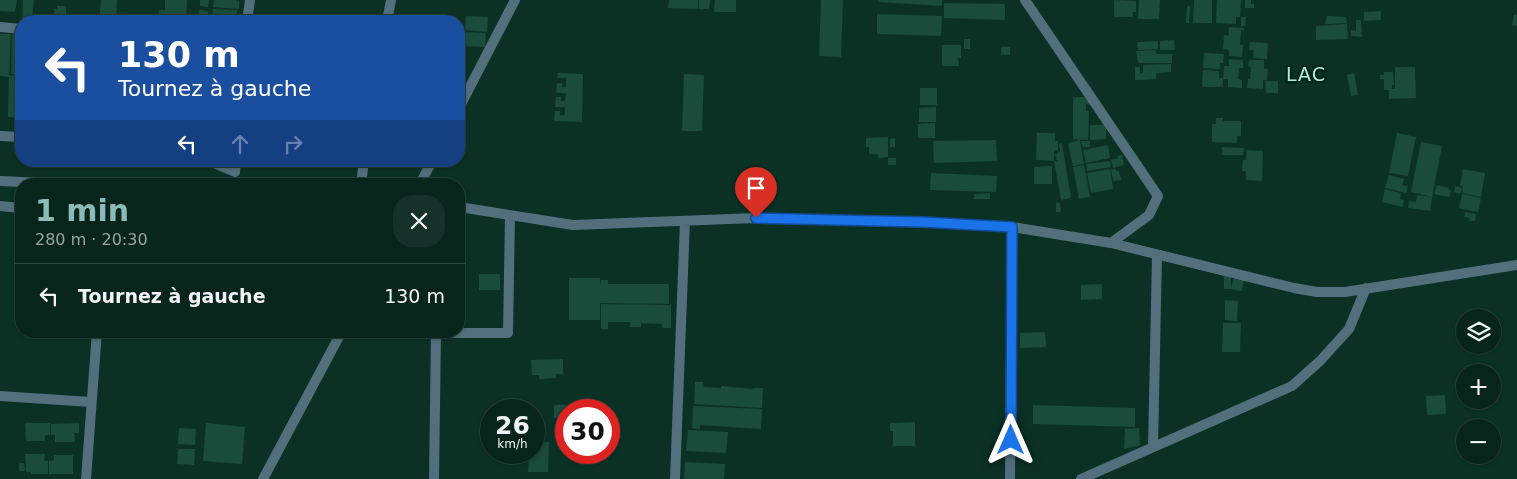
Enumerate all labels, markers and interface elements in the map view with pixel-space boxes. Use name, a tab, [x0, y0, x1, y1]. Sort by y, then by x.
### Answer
icon: left	[35, 35, 100, 100]
text: 130 m	[118, 35, 240, 75]
district label: LAC	[1286, 63, 1326, 85]
text: Tournez à gauche	[118, 76, 311, 101]
icon: left	[173, 130, 201, 158]
icon: ahead	[226, 130, 254, 158]
icon: right	[279, 130, 307, 158]
pin	[735, 167, 777, 218]
icon: arrive	[742, 174, 770, 202]
text: 1 min	[35, 193, 129, 228]
button: close	[393, 195, 445, 247]
text: 280 m · 20:30	[35, 230, 148, 249]
icon: left	[35, 282, 63, 310]
text: Tournez à gauche	[78, 285, 266, 307]
text: 130 m	[384, 285, 445, 307]
map controls	[1456, 309, 1501, 464]
button: layers	[1456, 309, 1501, 354]
button: +	[1456, 364, 1501, 409]
speed limit sign: 30	[555, 399, 620, 464]
text: 26	[495, 411, 530, 440]
position arrow	[984, 413, 1036, 465]
button: −	[1456, 419, 1501, 464]
text: km/h	[497, 437, 528, 451]

